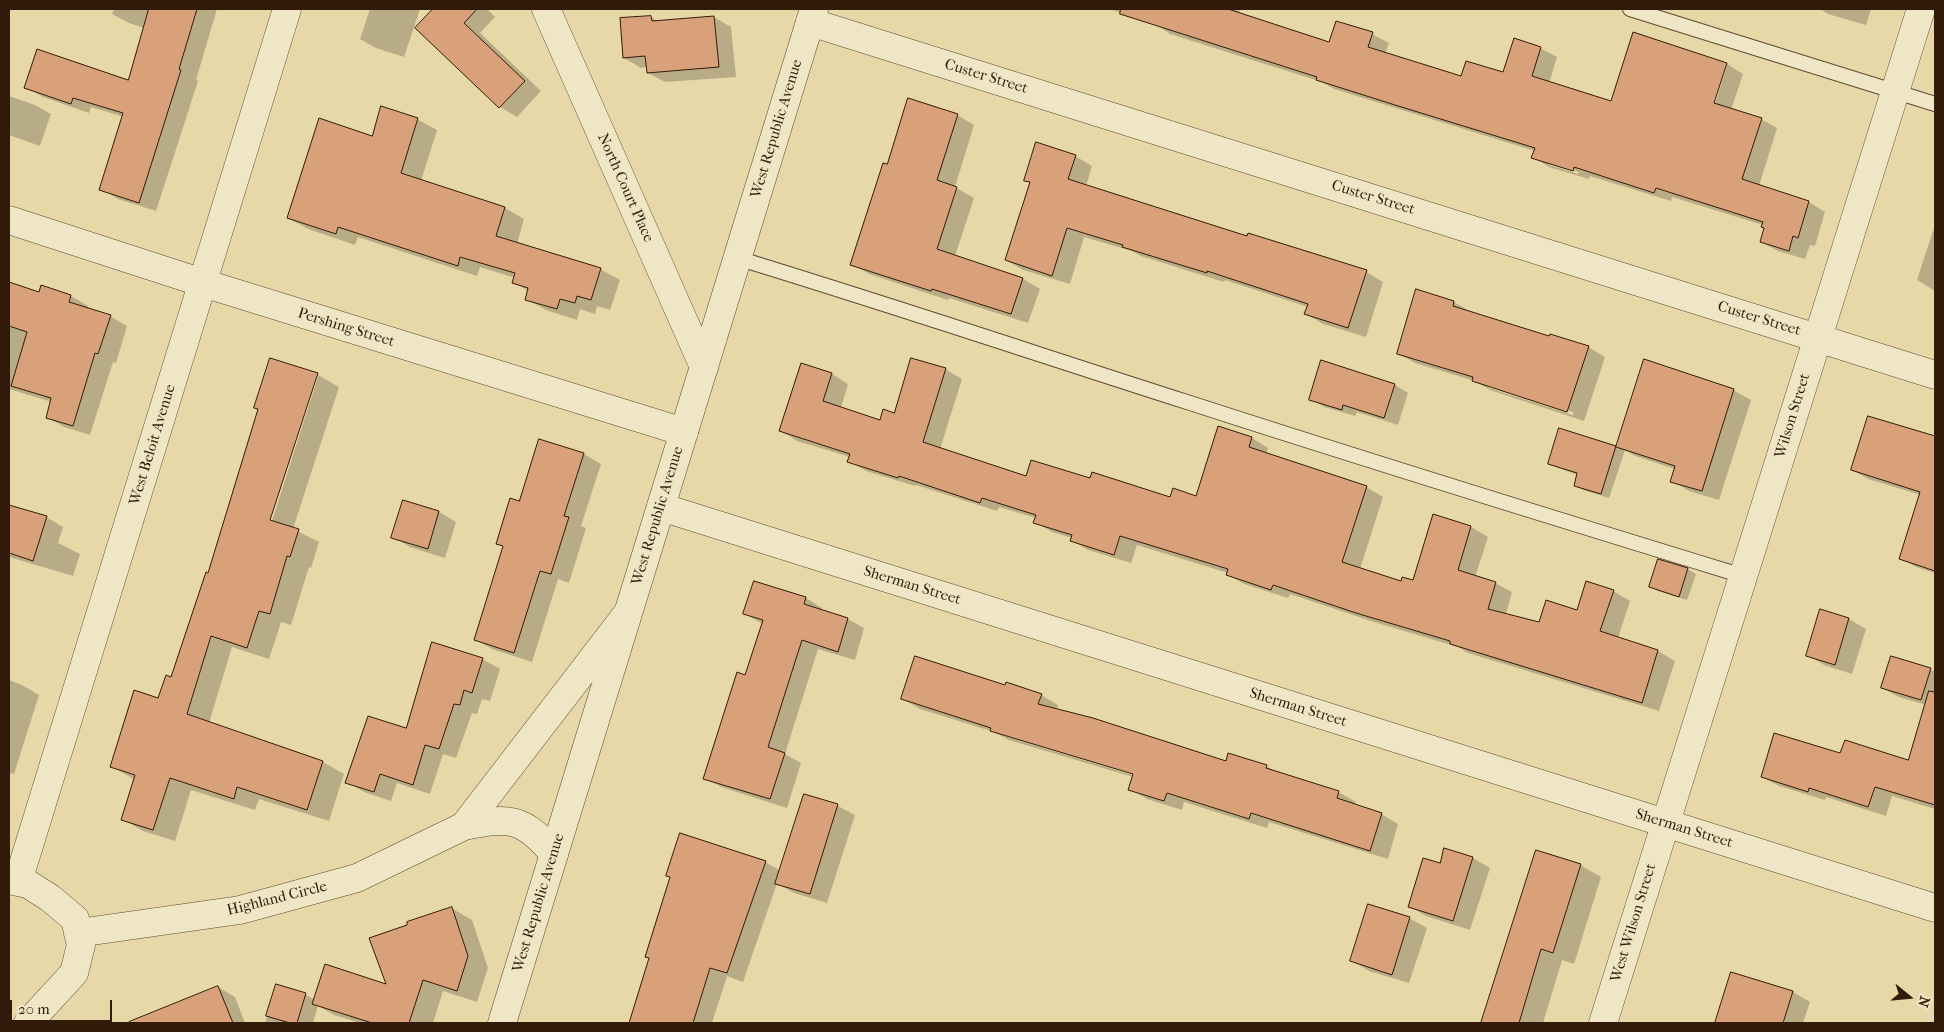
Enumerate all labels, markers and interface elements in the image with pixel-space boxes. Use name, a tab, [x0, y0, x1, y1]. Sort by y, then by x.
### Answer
street label: Custer Street	[942, 56, 1030, 98]
street label: West Republic Avenue	[747, 57, 807, 201]
street label: North Court Place	[593, 131, 657, 245]
street label: Custer Street	[1329, 177, 1417, 219]
street label: Custer Street	[1715, 298, 1803, 340]
street label: Pershing Street	[295, 305, 397, 351]
street label: Wilson Street	[1772, 371, 1814, 461]
street label: West Beloit Avenue	[126, 382, 180, 508]
street label: West Republic Avenue	[628, 444, 688, 588]
street label: Sherman Street	[861, 563, 963, 609]
street label: Sherman Street	[1247, 685, 1349, 731]
street label: Sherman Street	[1633, 806, 1735, 852]
street label: West Republic Avenue	[509, 831, 569, 975]
street label: West Wilson Street	[1607, 862, 1661, 984]
street label: Highland Circle	[225, 878, 329, 920]
north arrow	[1884, 972, 1934, 1022]
scale bar	[12, 990, 115, 1022]
text: N	[1914, 994, 1934, 1009]
text: 20 m	[18, 1000, 50, 1018]

